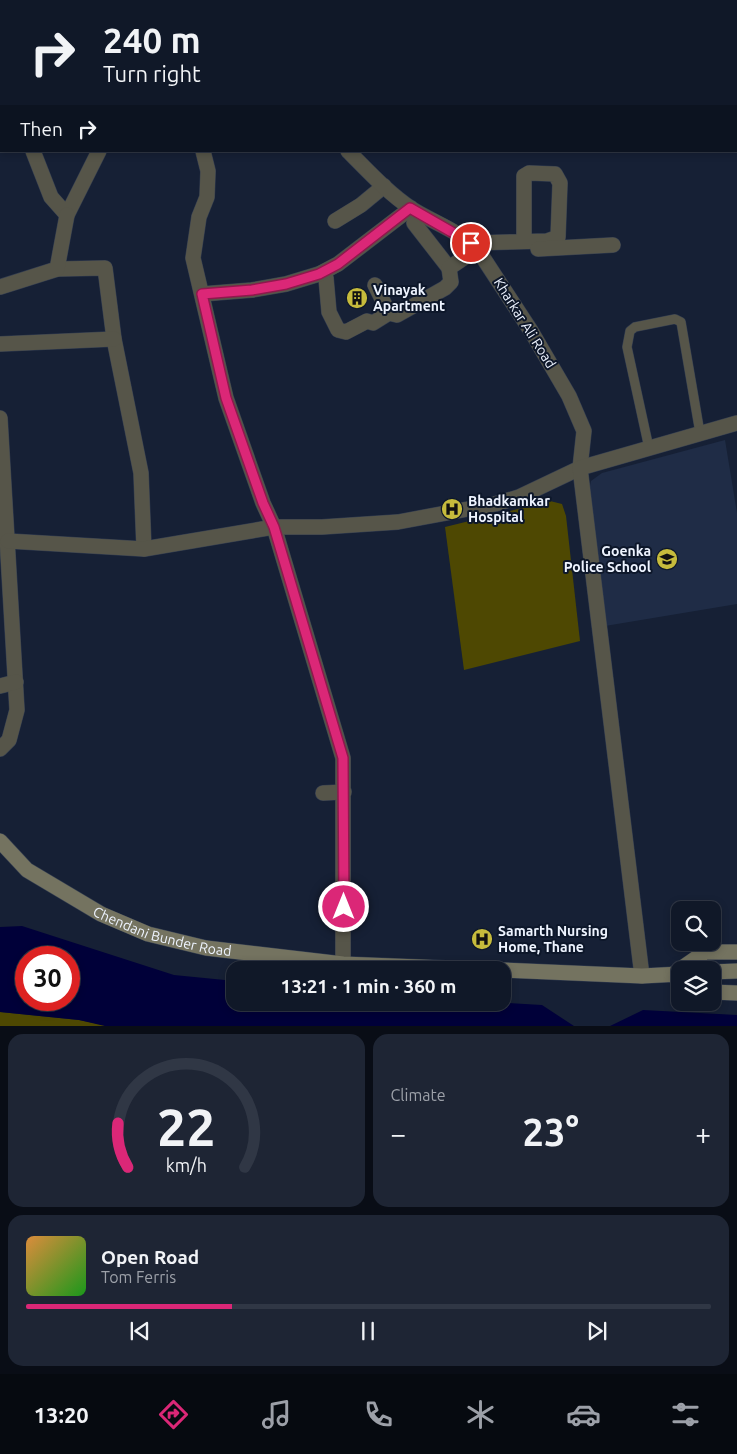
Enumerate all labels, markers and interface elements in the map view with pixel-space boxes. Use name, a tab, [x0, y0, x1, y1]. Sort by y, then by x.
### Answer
icon: right	[20, 20, 85, 85]
text: 240 m	[103, 20, 201, 60]
text: Turn right	[103, 61, 201, 86]
icon: right	[73, 115, 101, 143]
text: Then	[20, 118, 63, 140]
pin	[450, 222, 492, 264]
icon: arrive	[457, 229, 485, 257]
street label: Kharkar Ali Road	[491, 275, 559, 371]
place label: Vinayak Apartment	[373, 282, 445, 314]
building icon: Vinayak Apartment	[345, 286, 369, 310]
place label: Bhadkamkar Hospital	[468, 493, 550, 525]
hospital icon: Bhadkamkar Hospital	[440, 497, 464, 521]
place label: Goenka Police School	[564, 543, 651, 575]
school or university icon: Goenka Police School	[655, 547, 679, 571]
position arrow	[317, 880, 369, 932]
map controls	[671, 901, 721, 1011]
button: search	[671, 901, 721, 951]
street label: Chendani Bunder Road	[90, 903, 232, 959]
place label: Samarth Nursing Home, Thane	[498, 923, 608, 955]
hospital icon: Samarth Nursing Home, Thane	[470, 927, 494, 951]
speed limit sign: 30	[15, 946, 80, 1011]
button: layers	[671, 961, 721, 1011]
text: 13:21 · 1 min · 360 m	[281, 975, 456, 997]
text: Climate	[391, 1086, 446, 1104]
text: 22	[157, 1098, 216, 1156]
text: 23°	[523, 1111, 579, 1153]
text: −	[391, 1118, 406, 1149]
text: +	[695, 1118, 711, 1149]
text: km/h	[166, 1155, 207, 1175]
text: Open Road	[101, 1246, 199, 1268]
text: Tom Ferris	[101, 1268, 176, 1286]
icon: previous	[126, 1317, 154, 1345]
icon: pause	[354, 1317, 382, 1345]
icon: next	[583, 1317, 611, 1345]
icon: directions	[156, 1397, 191, 1432]
icon: music	[259, 1397, 294, 1432]
icon: phone	[361, 1397, 396, 1432]
icon: climate	[463, 1397, 498, 1432]
icon: car	[566, 1397, 601, 1432]
icon: filters	[668, 1397, 703, 1432]
text: 13:20	[34, 1402, 89, 1427]

